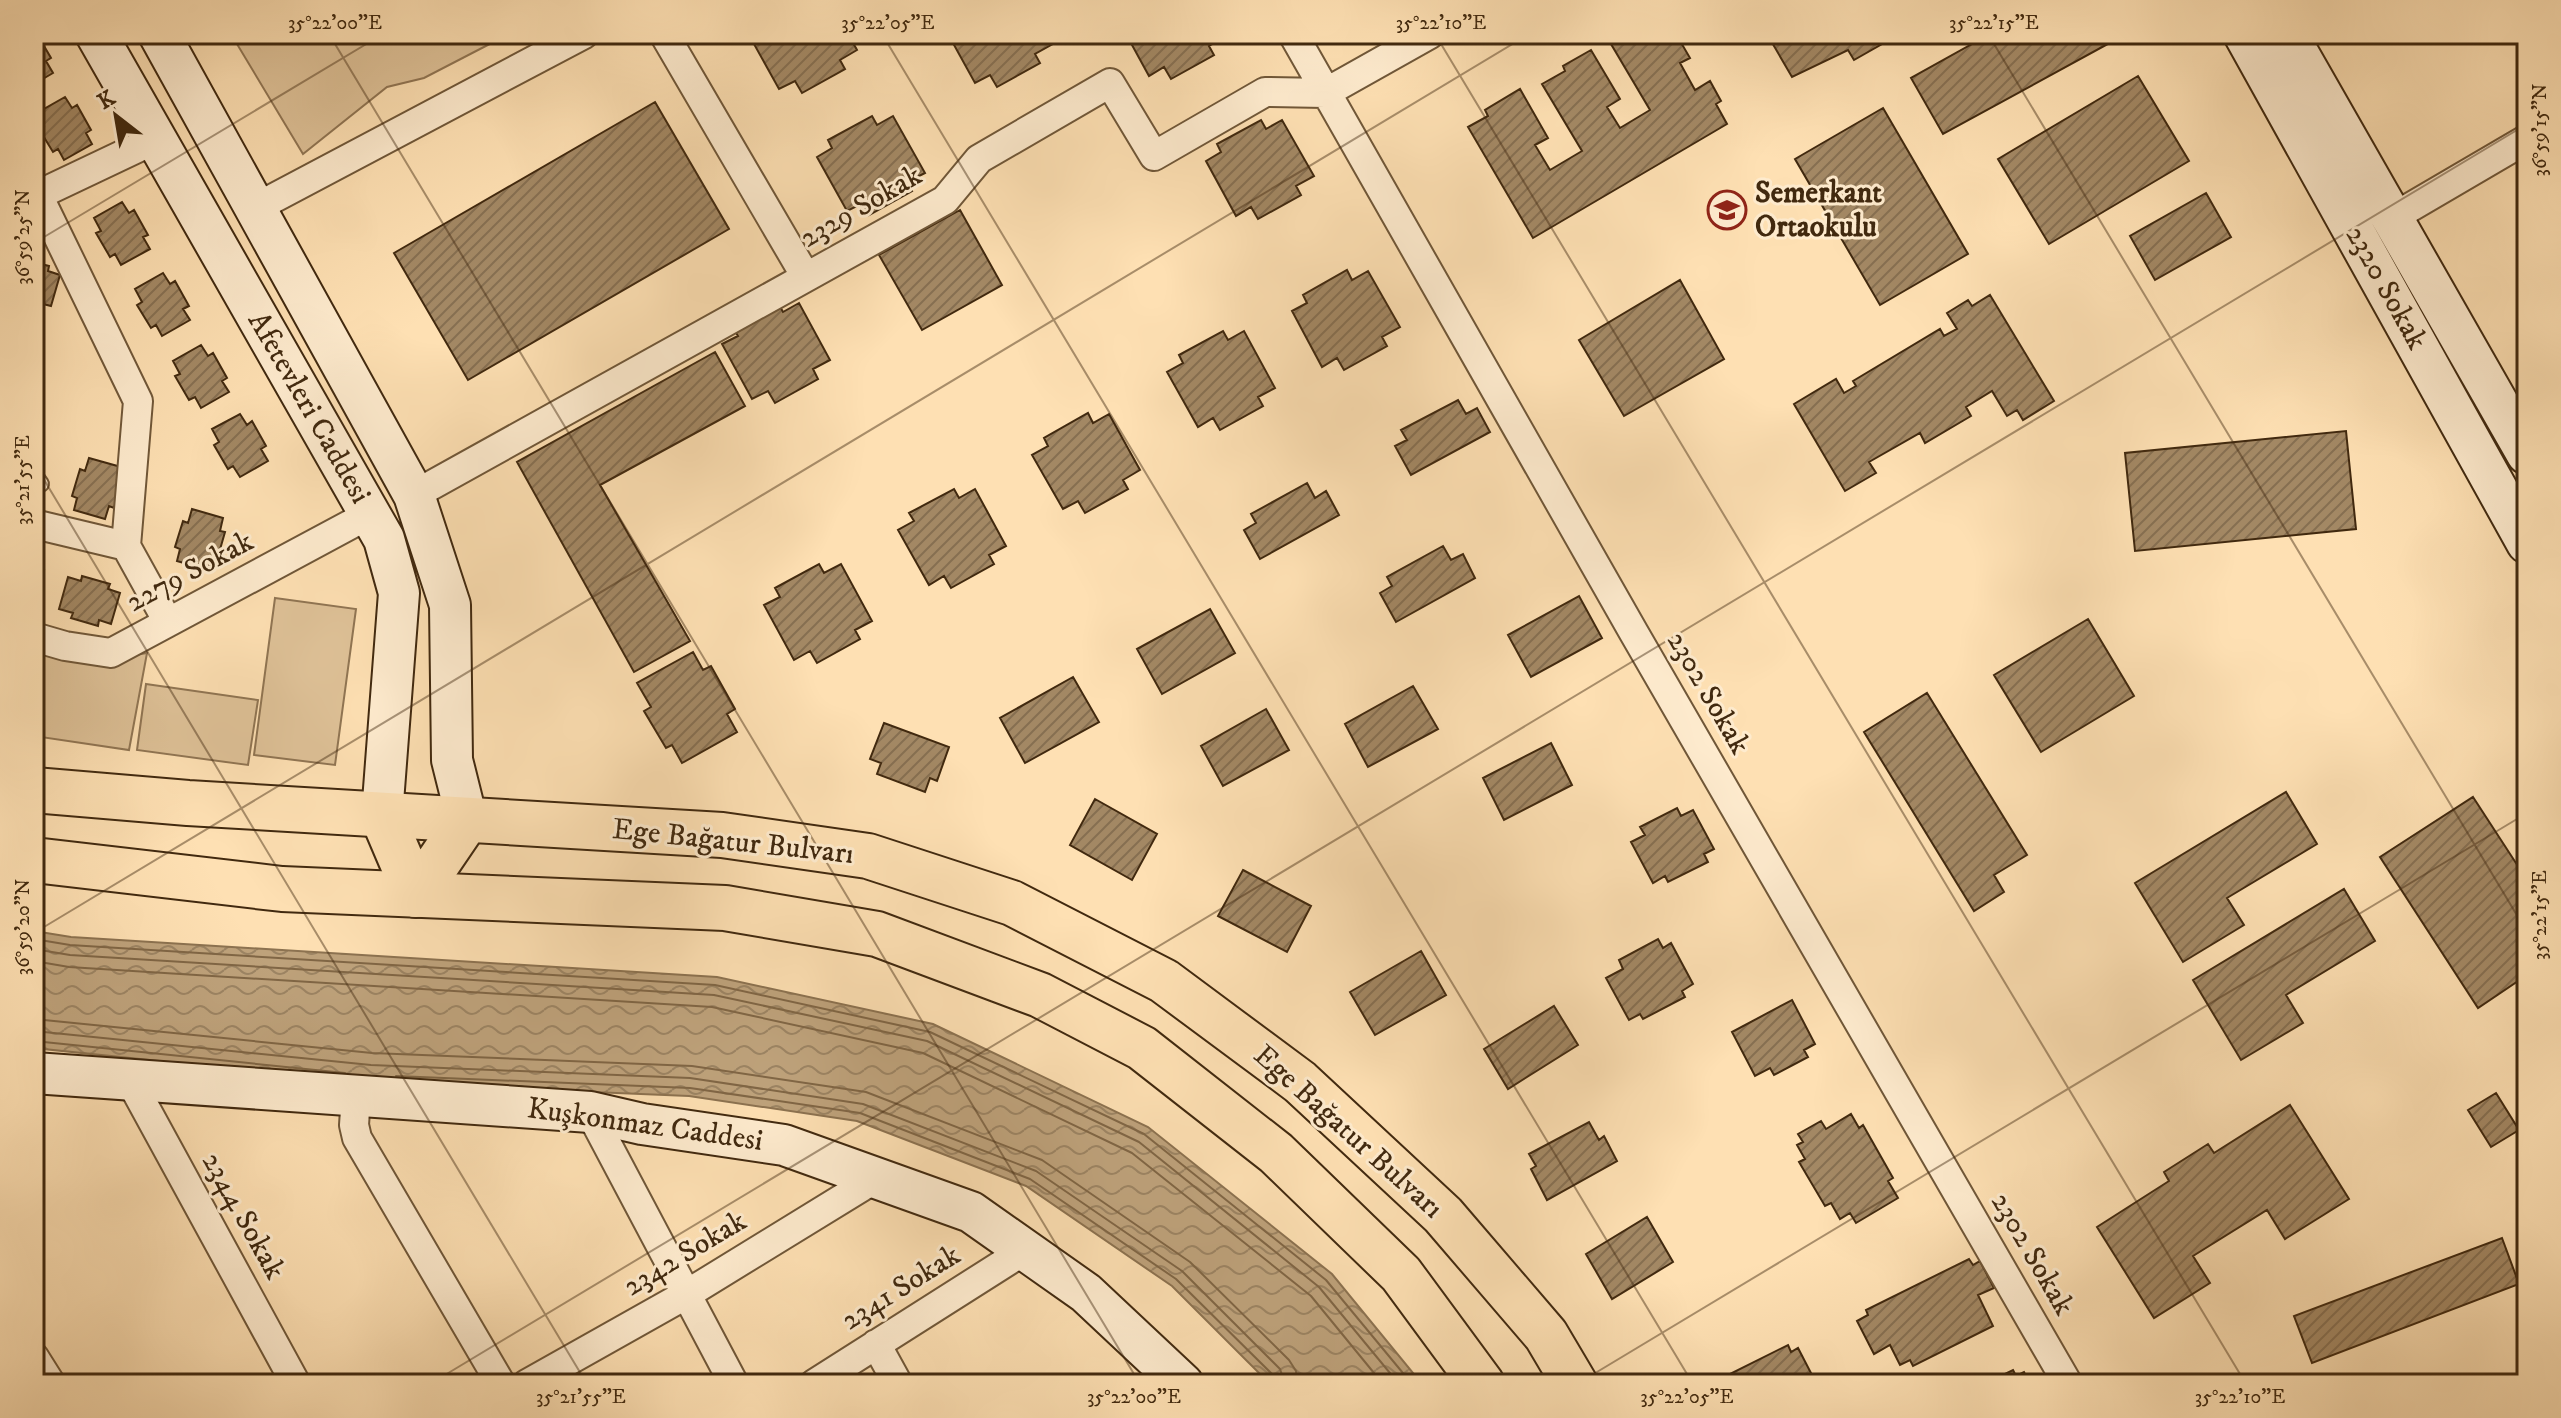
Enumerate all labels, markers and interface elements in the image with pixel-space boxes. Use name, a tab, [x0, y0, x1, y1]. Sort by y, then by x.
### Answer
text: 35°22'00"E	[288, 11, 382, 36]
text: 35°22'05"E	[841, 11, 935, 36]
text: 35°22'10"E	[1396, 11, 1486, 36]
text: 35°22'15"E	[1949, 11, 2039, 36]
north arrow	[76, 76, 156, 156]
text: K	[93, 84, 121, 116]
text: 36°59'15"N	[2528, 84, 2553, 176]
street label: 2329 Sokak	[793, 157, 929, 257]
place label: Semerkant Ortaokulu	[1755, 175, 1882, 246]
text: 36°59'25"N	[11, 189, 36, 285]
school or university icon: Semerkant Ortaokulu	[1706, 189, 1748, 231]
street label: 2320 Sokak	[2337, 220, 2435, 357]
street label: Afetevleri Caddesi	[239, 306, 379, 510]
text: 35°21'55"E	[11, 435, 36, 525]
street label: 2279 Sokak	[120, 523, 260, 621]
street label: 2302 Sokak	[1658, 625, 1758, 761]
street label: Ege Bağatur Bulvarı	[610, 811, 856, 873]
text: 35°22'15"E	[2528, 870, 2553, 960]
text: 36°59'20"N	[11, 879, 36, 975]
street label: Ege Bağatur Bulvarı	[1245, 1037, 1451, 1227]
street label: Kuşkonmaz Caddesi	[525, 1090, 765, 1160]
street label: 2344 Sokak	[193, 1146, 293, 1286]
street label: 2302 Sokak	[1982, 1186, 2082, 1322]
street label: 2342 Sokak	[617, 1203, 753, 1305]
street label: 2341 Sokak	[835, 1237, 967, 1339]
text: 35°21'55"E	[536, 1385, 626, 1410]
text: 35°22'00"E	[1087, 1385, 1181, 1410]
text: 35°22'05"E	[1640, 1385, 1734, 1410]
text: 35°22'10"E	[2195, 1385, 2285, 1410]

